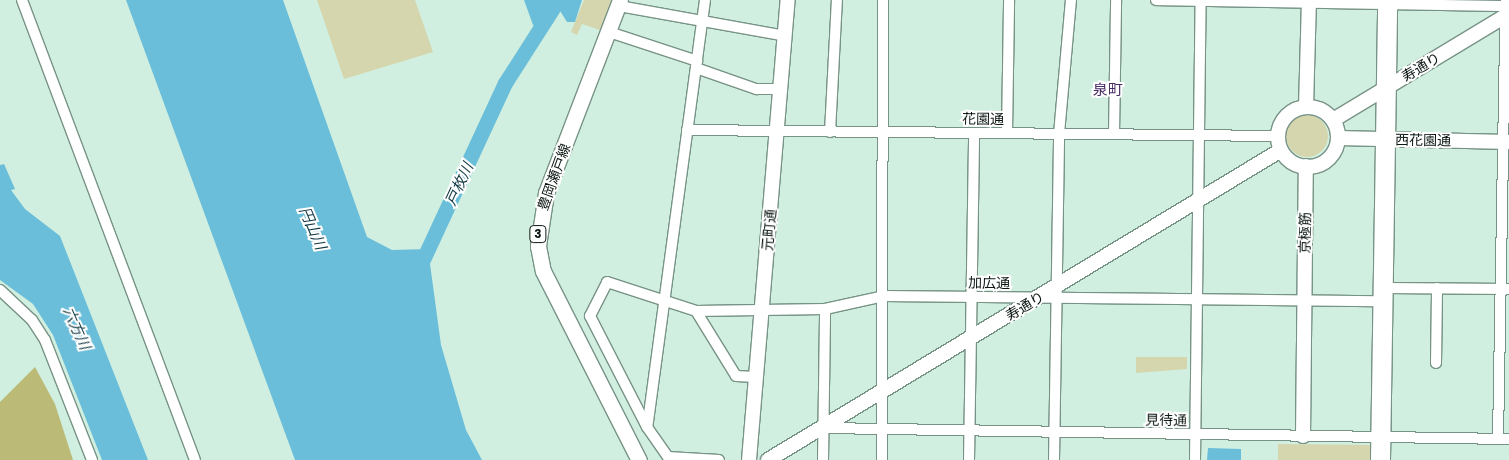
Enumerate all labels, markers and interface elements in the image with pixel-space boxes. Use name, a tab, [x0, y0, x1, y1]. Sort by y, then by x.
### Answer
street label: 寿通り	[1399, 49, 1443, 85]
district label: 泉町	[1093, 81, 1123, 99]
street label: 花園通	[962, 110, 1004, 128]
street label: 西花園通	[1395, 131, 1451, 149]
street label: 豊岡瀬戸線	[534, 141, 574, 213]
water label: 戸枚川	[441, 160, 477, 208]
water label: 円山川	[296, 204, 330, 252]
street label: 元町通	[759, 208, 779, 252]
street label: 京極筋	[1296, 212, 1314, 254]
road number: 3	[529, 224, 547, 243]
street label: 加広通	[968, 274, 1010, 292]
street label: 寿通り	[1003, 288, 1047, 324]
water label: 六方川	[60, 304, 94, 352]
street label: 見待通	[1145, 411, 1187, 429]

